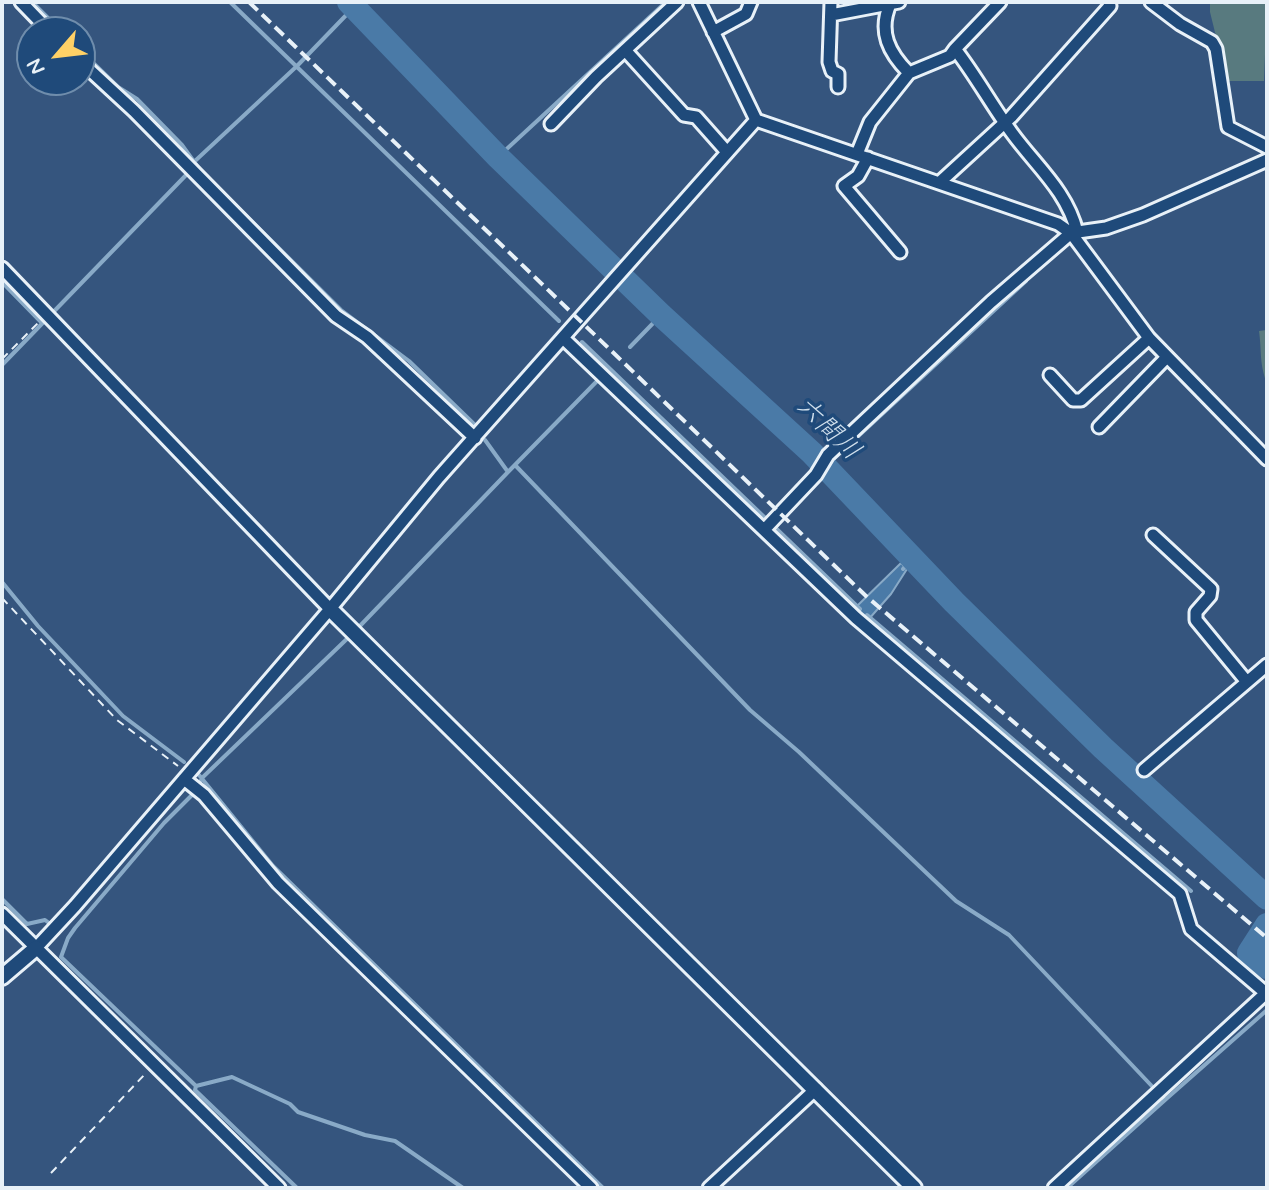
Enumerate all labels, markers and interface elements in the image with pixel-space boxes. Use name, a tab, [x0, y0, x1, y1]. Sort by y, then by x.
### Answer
north arrow	[16, 16, 96, 96]
text: N	[21, 53, 52, 79]
water label: 六間川	[788, 392, 866, 468]

